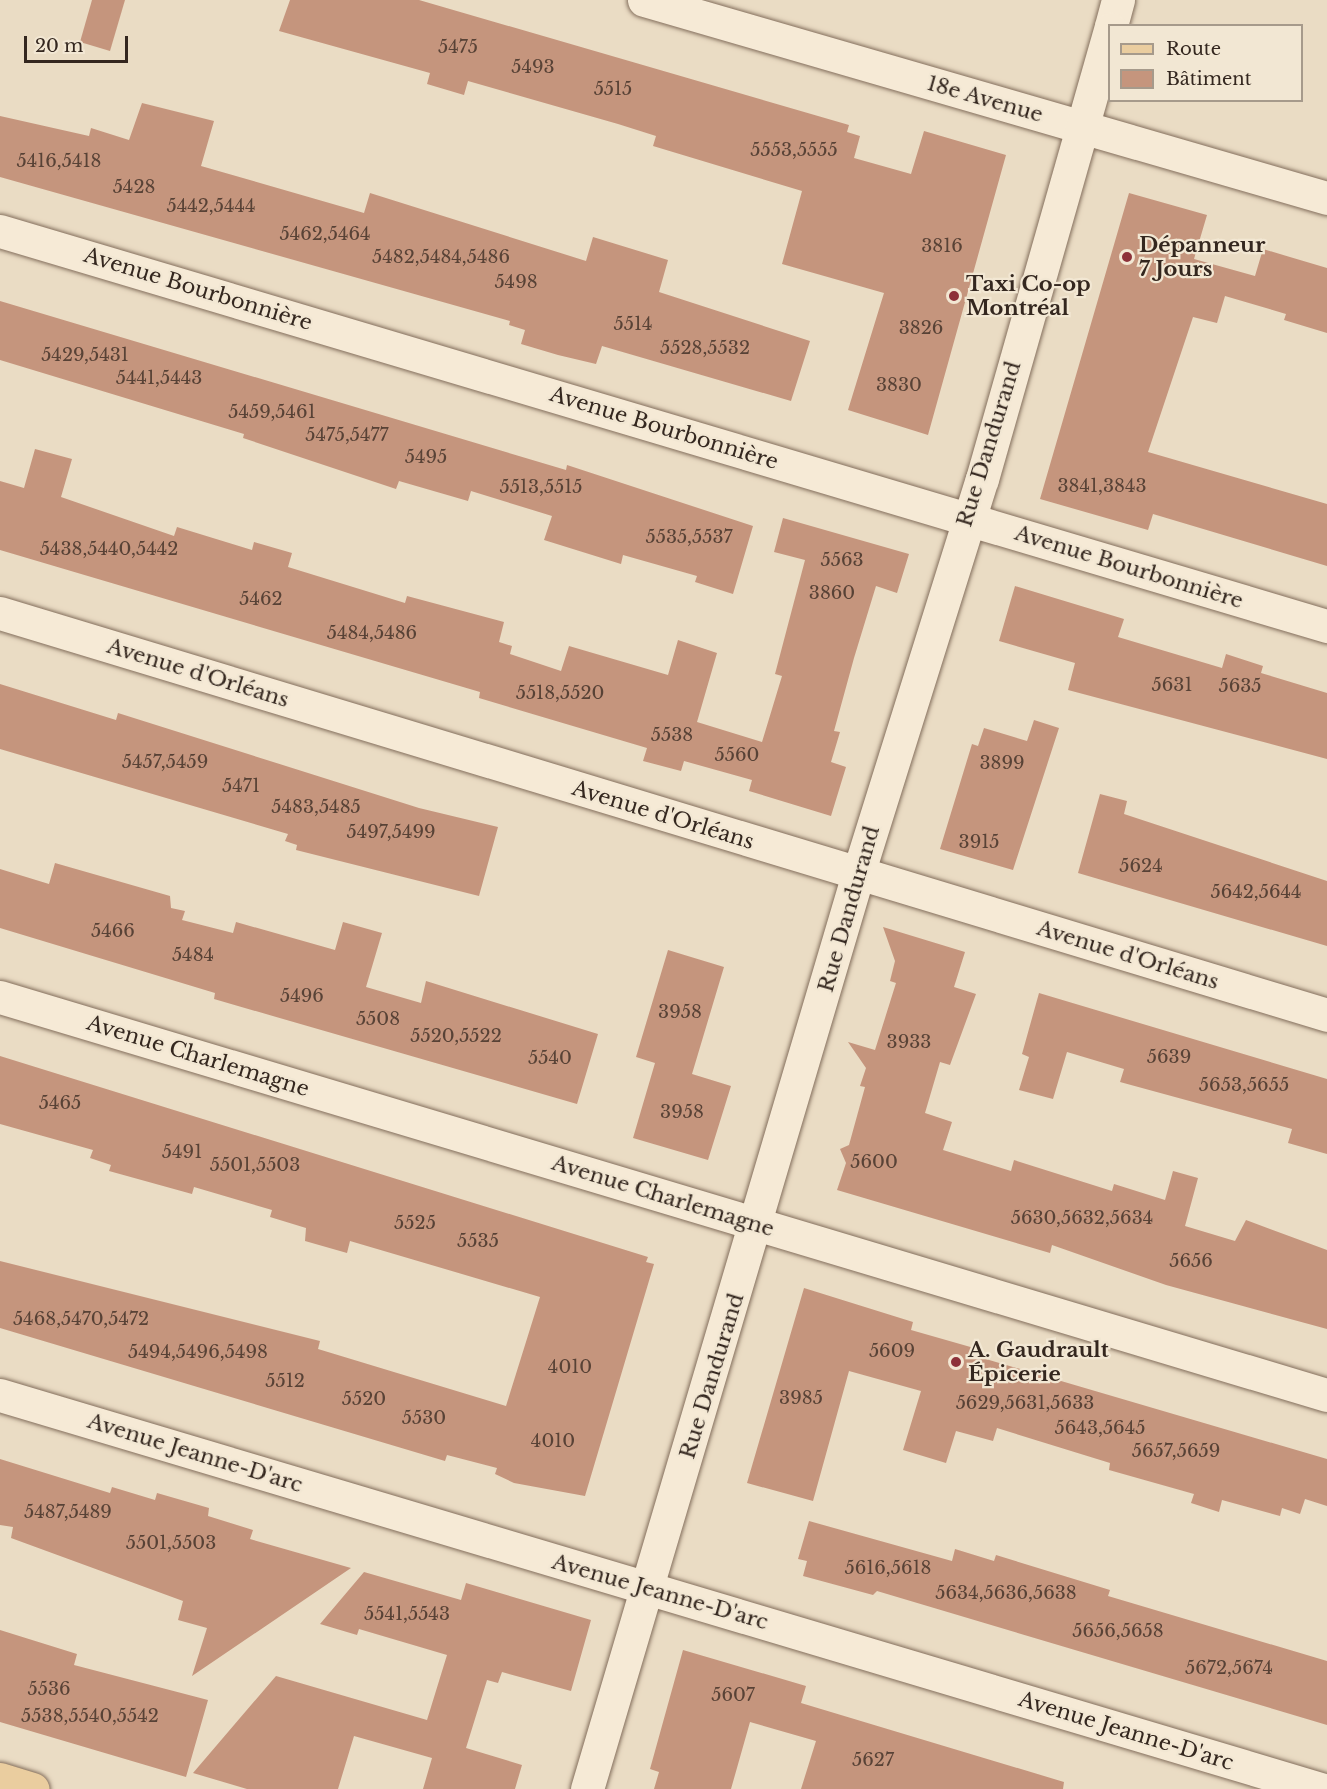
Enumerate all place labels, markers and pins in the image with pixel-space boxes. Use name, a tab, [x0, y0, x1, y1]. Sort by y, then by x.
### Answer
place label: Dépanneur 7 Jours	[1139, 232, 1265, 282]
marker: Dépanneur 7 Jours	[1120, 250, 1134, 264]
place label: Taxi Co-op Montréal	[966, 271, 1091, 321]
marker: Taxi Co-op Montréal	[947, 289, 961, 303]
place label: A. Gaudrault Épicerie	[968, 1337, 1109, 1387]
marker: A. Gaudrault Épicerie	[949, 1355, 963, 1369]

